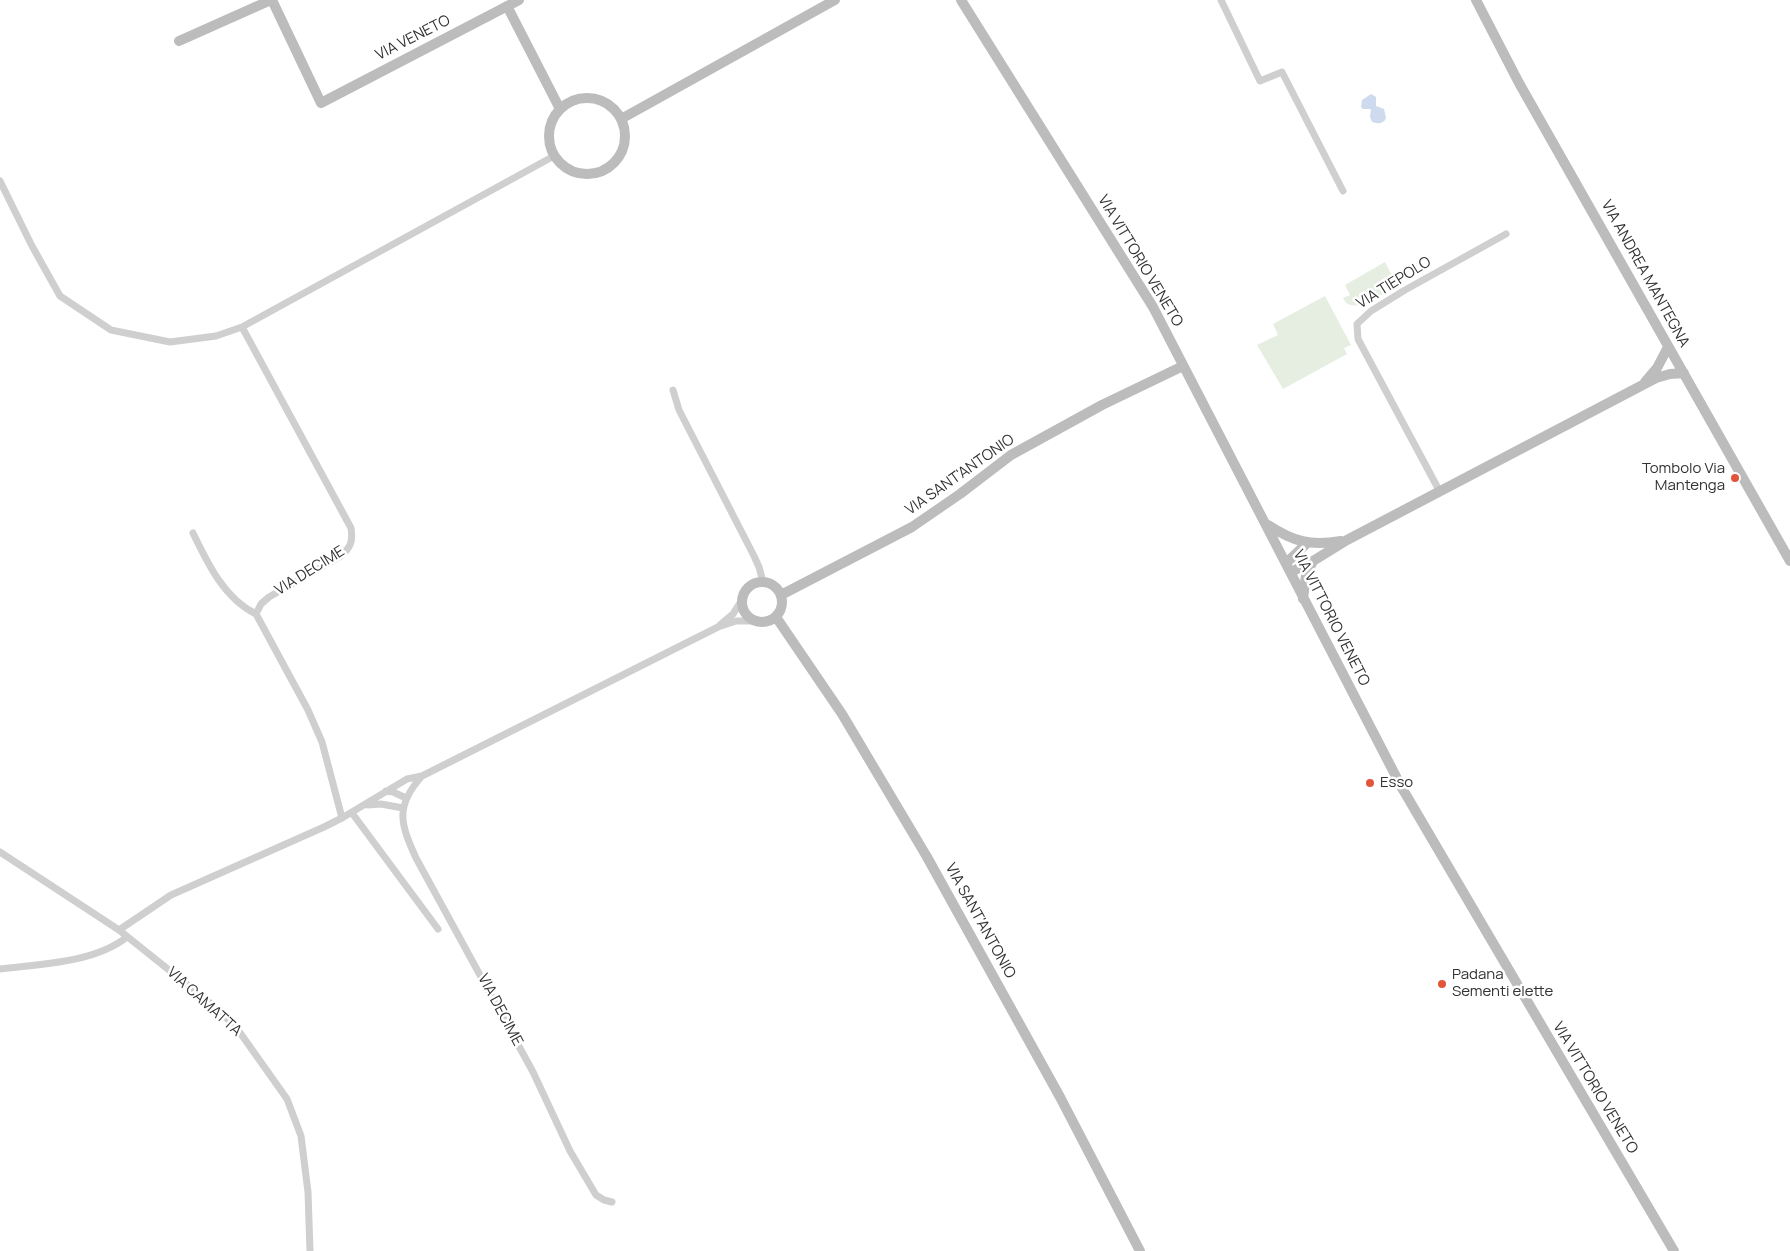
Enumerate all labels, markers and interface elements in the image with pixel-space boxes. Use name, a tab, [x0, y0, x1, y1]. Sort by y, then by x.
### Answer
street label: VIA VENETO	[373, 12, 453, 64]
street label: VIA VITTORIO VENETO	[1094, 192, 1186, 330]
street label: VIA ANDREA MANTEGNA	[1597, 197, 1693, 351]
street label: VIA TIEPOLO	[1354, 253, 1434, 313]
street label: VIA SANT'ANTONIO	[902, 431, 1018, 519]
place label: Tombolo Via Mantenga	[1642, 460, 1725, 495]
marker: Tombolo Via Mantenga	[1729, 472, 1741, 484]
street label: VIA DECIME	[272, 543, 348, 599]
street label: VIA VITTORIO VENETO	[1289, 547, 1373, 689]
place label: Esso	[1380, 774, 1413, 792]
marker: Esso	[1364, 777, 1376, 789]
street label: VIA SANT'ANTONIO	[941, 860, 1019, 982]
street label: VIA CAMATTA	[163, 964, 245, 1040]
place label: Padana Sementi elette	[1452, 966, 1553, 1001]
street label: VIA DECIME	[474, 971, 526, 1049]
marker: Padana Sementi elette	[1436, 978, 1448, 990]
street label: VIA VITTORIO VENETO	[1549, 1019, 1641, 1157]

